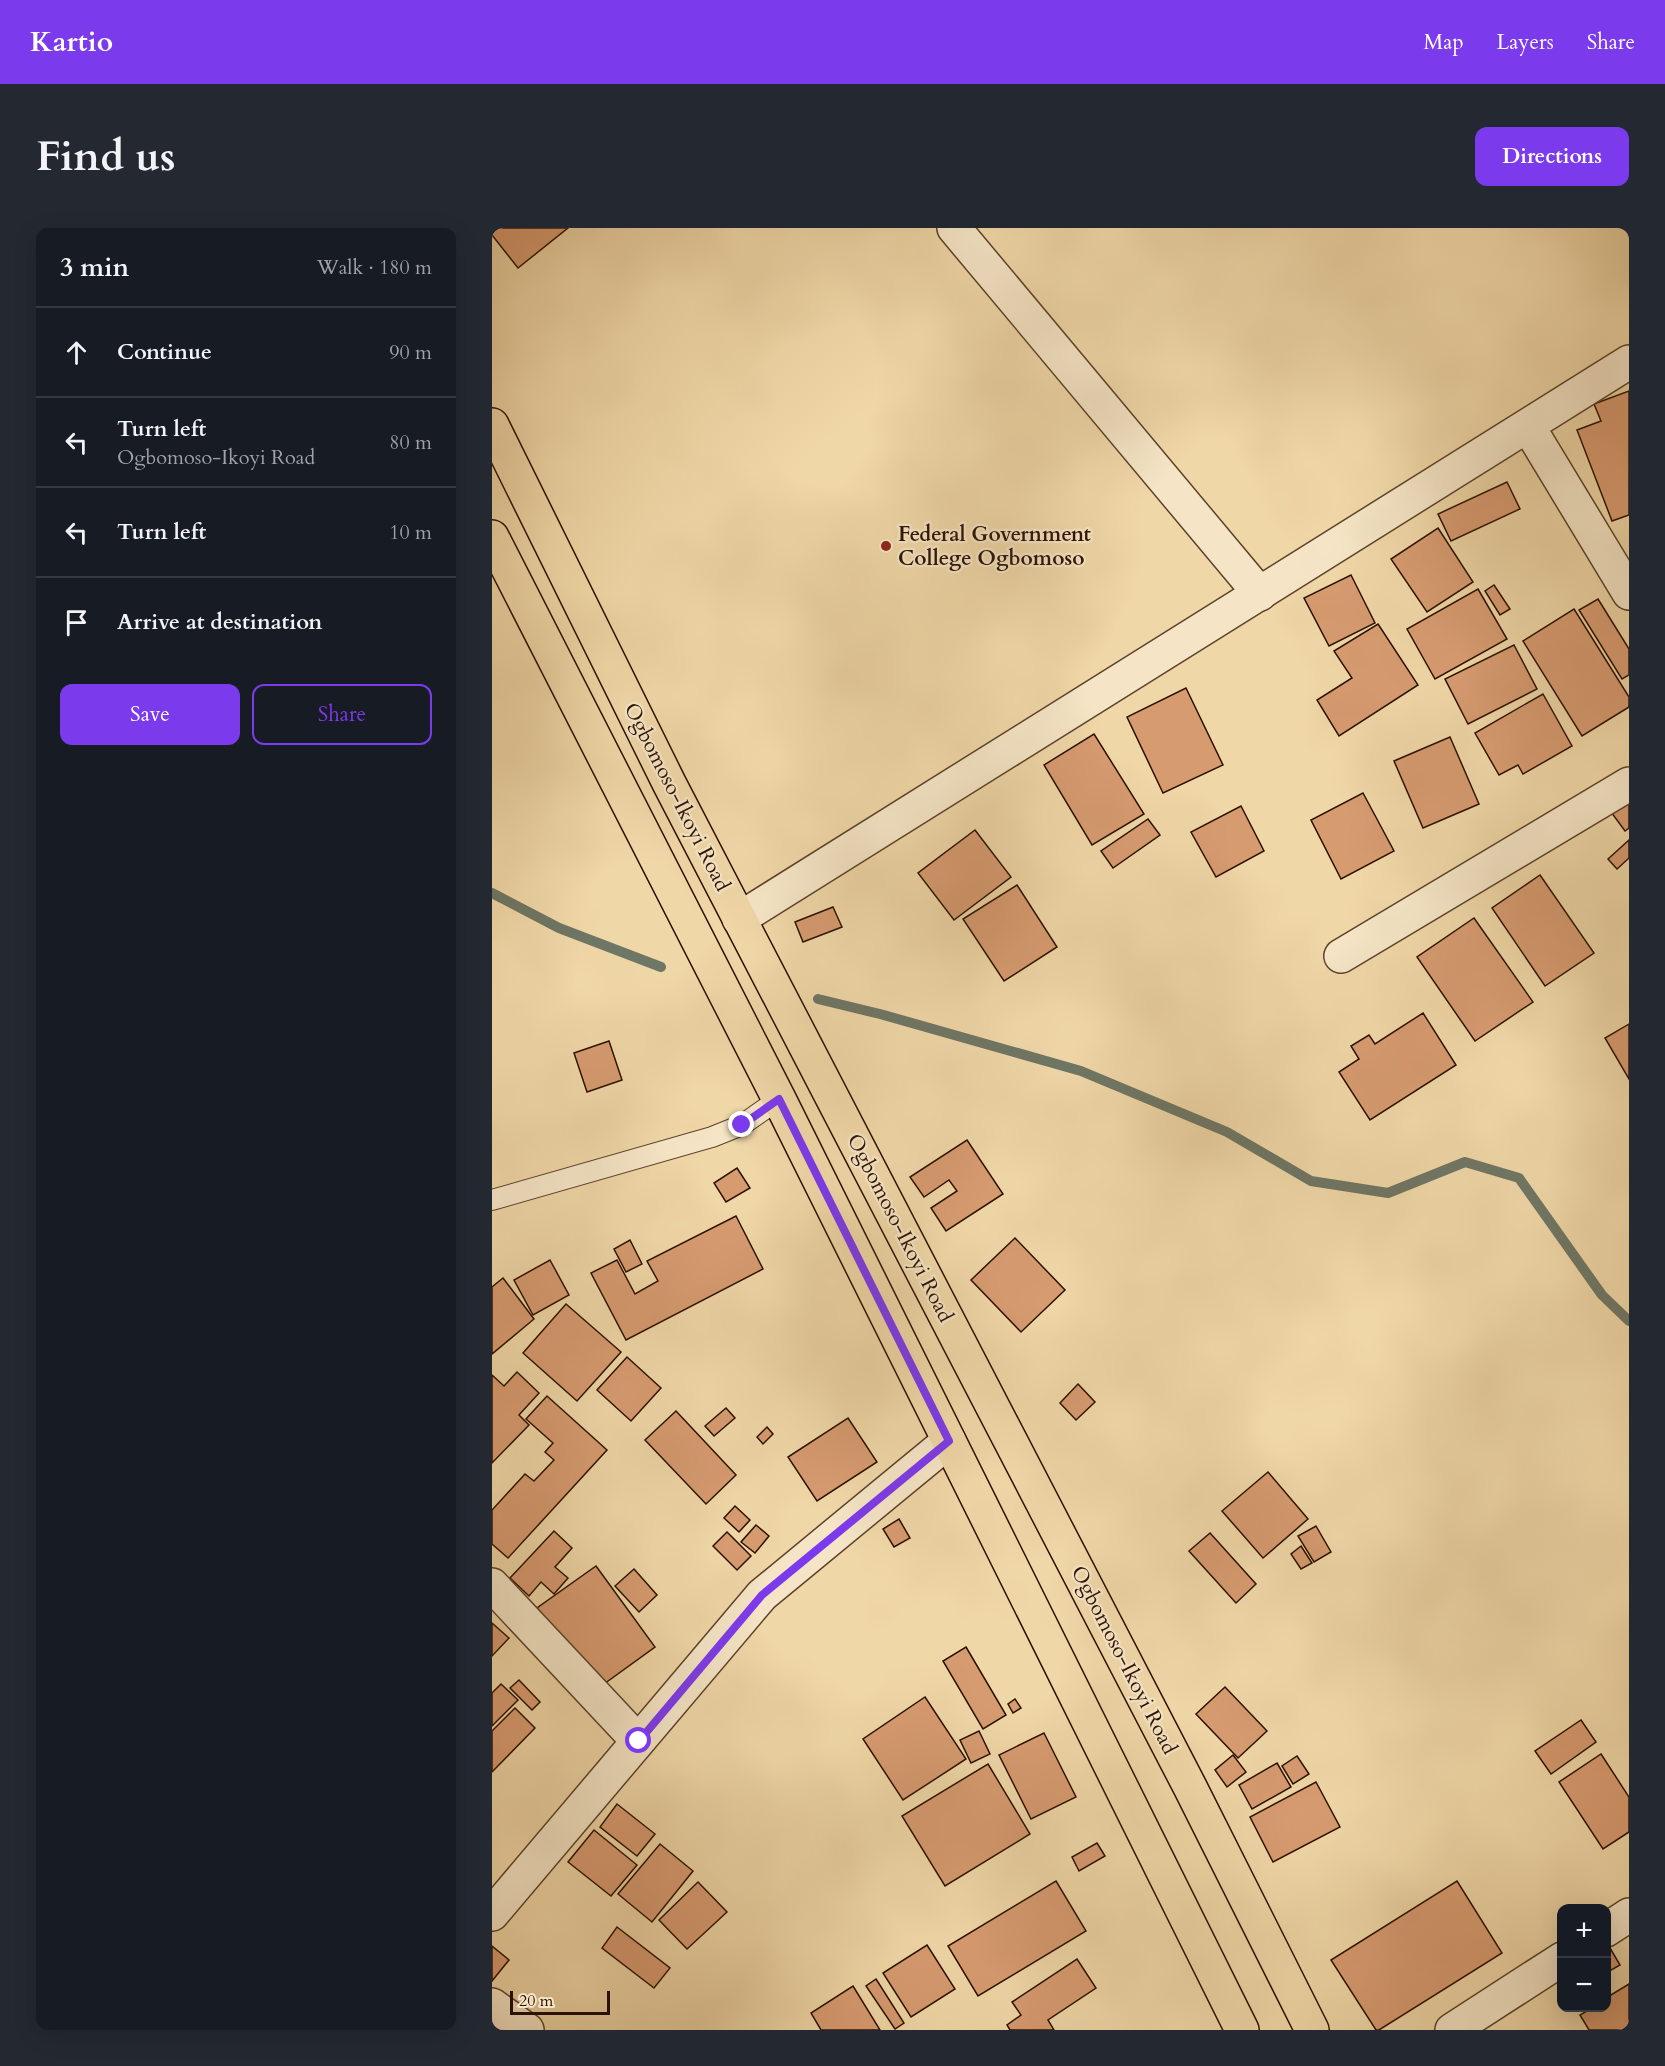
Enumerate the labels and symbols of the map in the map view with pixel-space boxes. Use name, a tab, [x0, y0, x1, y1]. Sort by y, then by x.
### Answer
place label: Federal Government College Ogbomoso	[898, 520, 1091, 573]
marker: Federal Government College Ogbomoso	[879, 539, 893, 553]
street label: Ogbomoso-Ikoyi Road	[617, 698, 737, 896]
route end	[728, 1111, 754, 1137]
street label: Ogbomoso-Ikoyi Road	[840, 1129, 960, 1327]
street label: Ogbomoso-Ikoyi Road	[1064, 1561, 1184, 1759]
route start	[625, 1727, 651, 1753]
scale bar	[510, 1988, 610, 2016]

